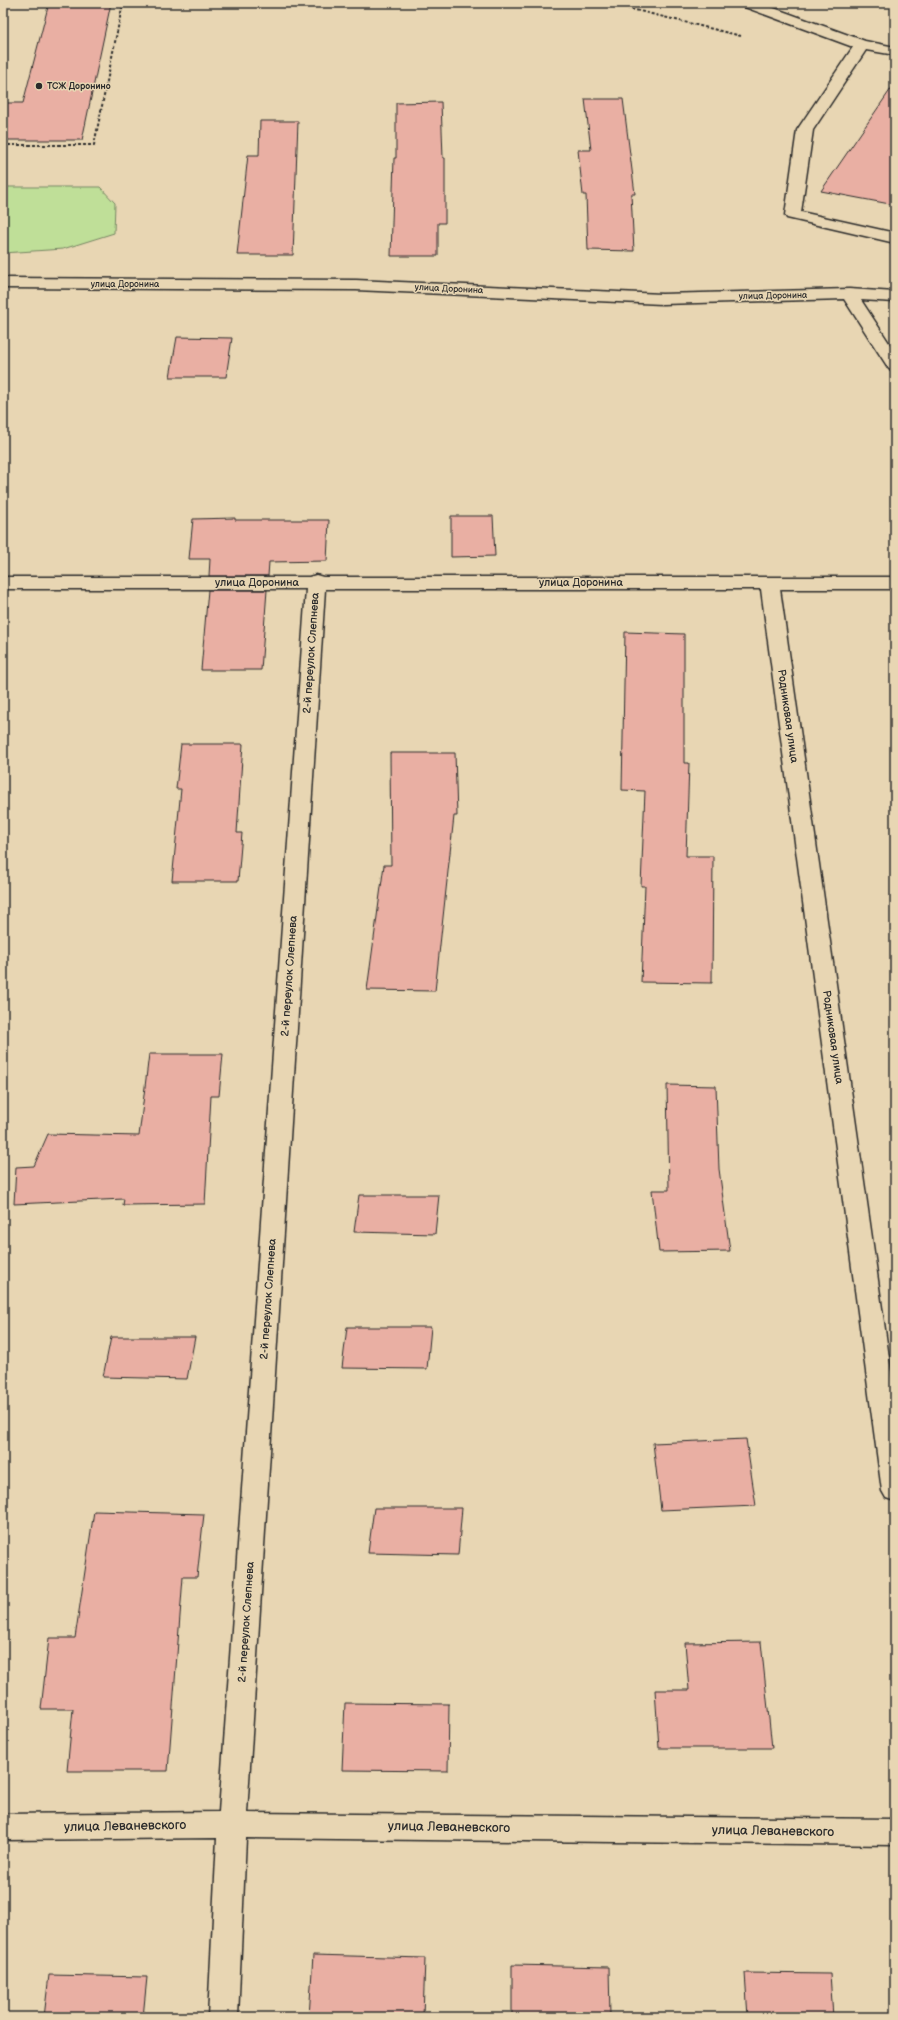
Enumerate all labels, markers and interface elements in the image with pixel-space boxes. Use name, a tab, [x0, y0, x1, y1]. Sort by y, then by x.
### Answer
marker: ТСЖ Доронино	[34, 81, 44, 91]
place label: ТСЖ Доронино	[47, 81, 111, 92]
street label: улица Доронина	[91, 279, 160, 290]
street label: улица Доронина	[414, 282, 484, 296]
street label: улица Доронина	[739, 290, 808, 302]
street label: улица Доронина	[215, 576, 299, 589]
street label: улица Доронина	[539, 576, 623, 589]
street label: 2-й переулок Слепнева	[300, 592, 322, 714]
street label: Родниковая улица	[775, 668, 801, 764]
street label: 2-й переулок Слепнева	[278, 915, 300, 1037]
street label: Родниковая улица	[820, 989, 846, 1085]
street label: 2-й переулок Слепнева	[257, 1238, 279, 1360]
street label: 2-й переулок Слепнева	[235, 1561, 257, 1683]
street label: улица Леваневского	[64, 1817, 186, 1835]
street label: улица Леваневского	[388, 1818, 510, 1836]
street label: улица Леваневского	[712, 1822, 834, 1840]

